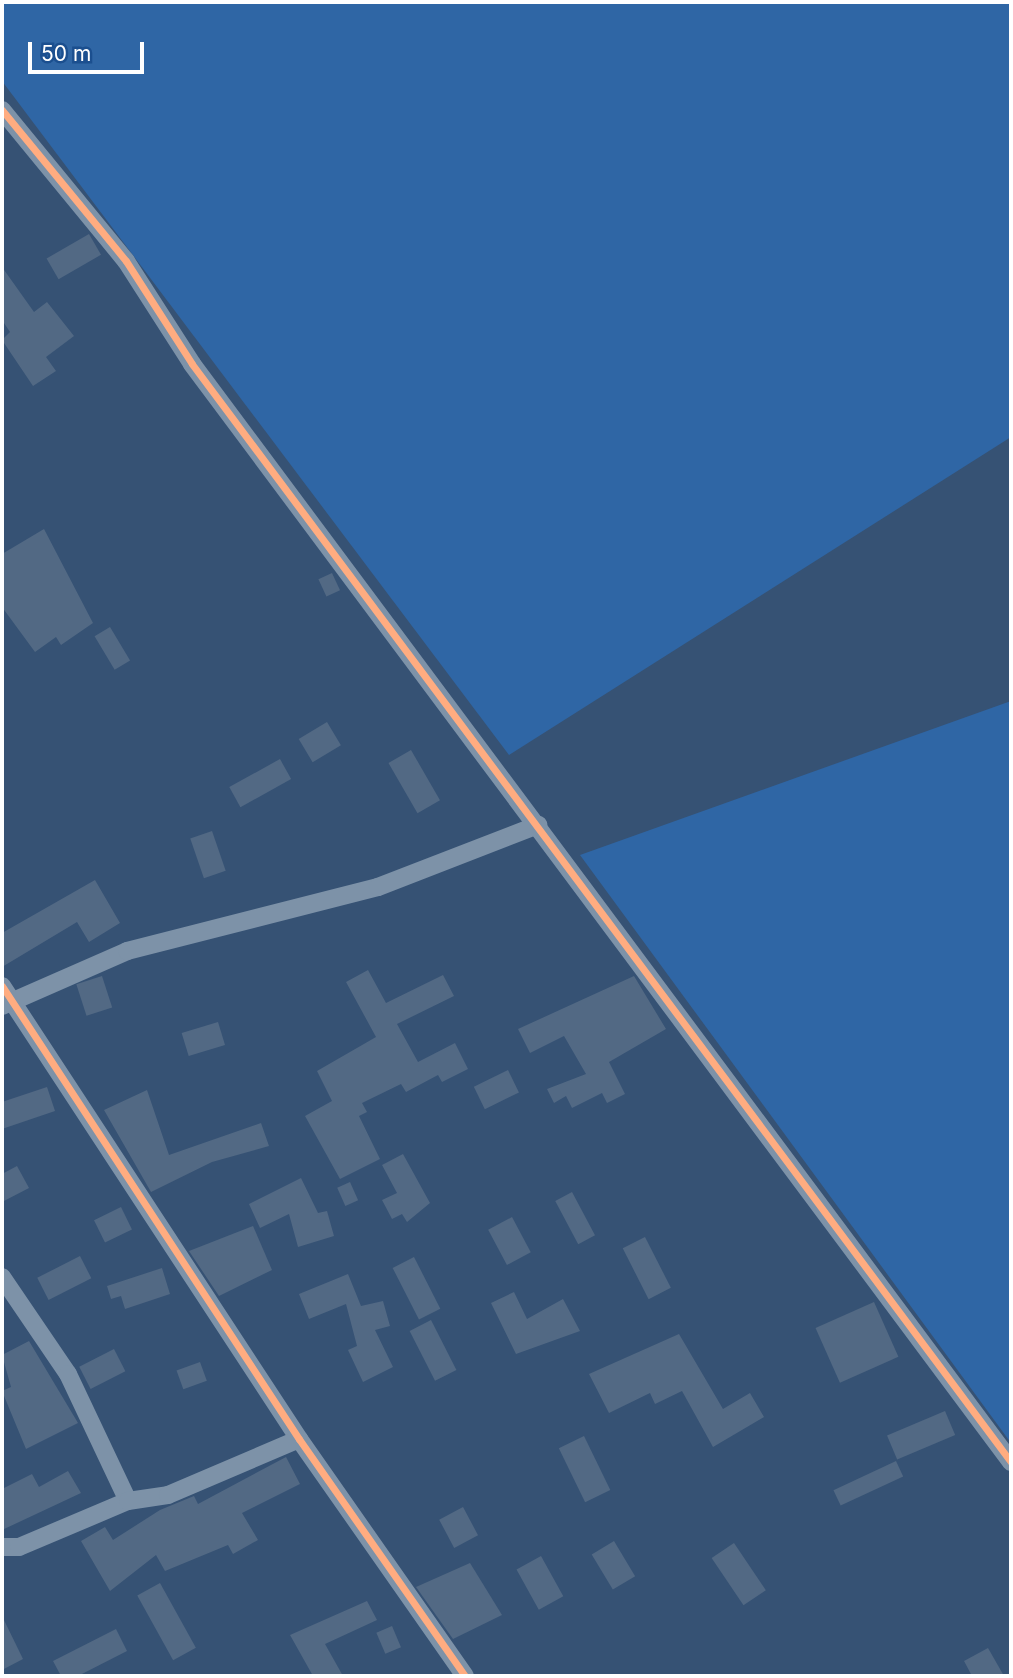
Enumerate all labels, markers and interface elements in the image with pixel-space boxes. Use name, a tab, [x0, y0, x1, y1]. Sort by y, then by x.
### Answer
scale bar	[32, 28, 147, 72]
text: 50 m	[41, 41, 91, 66]

